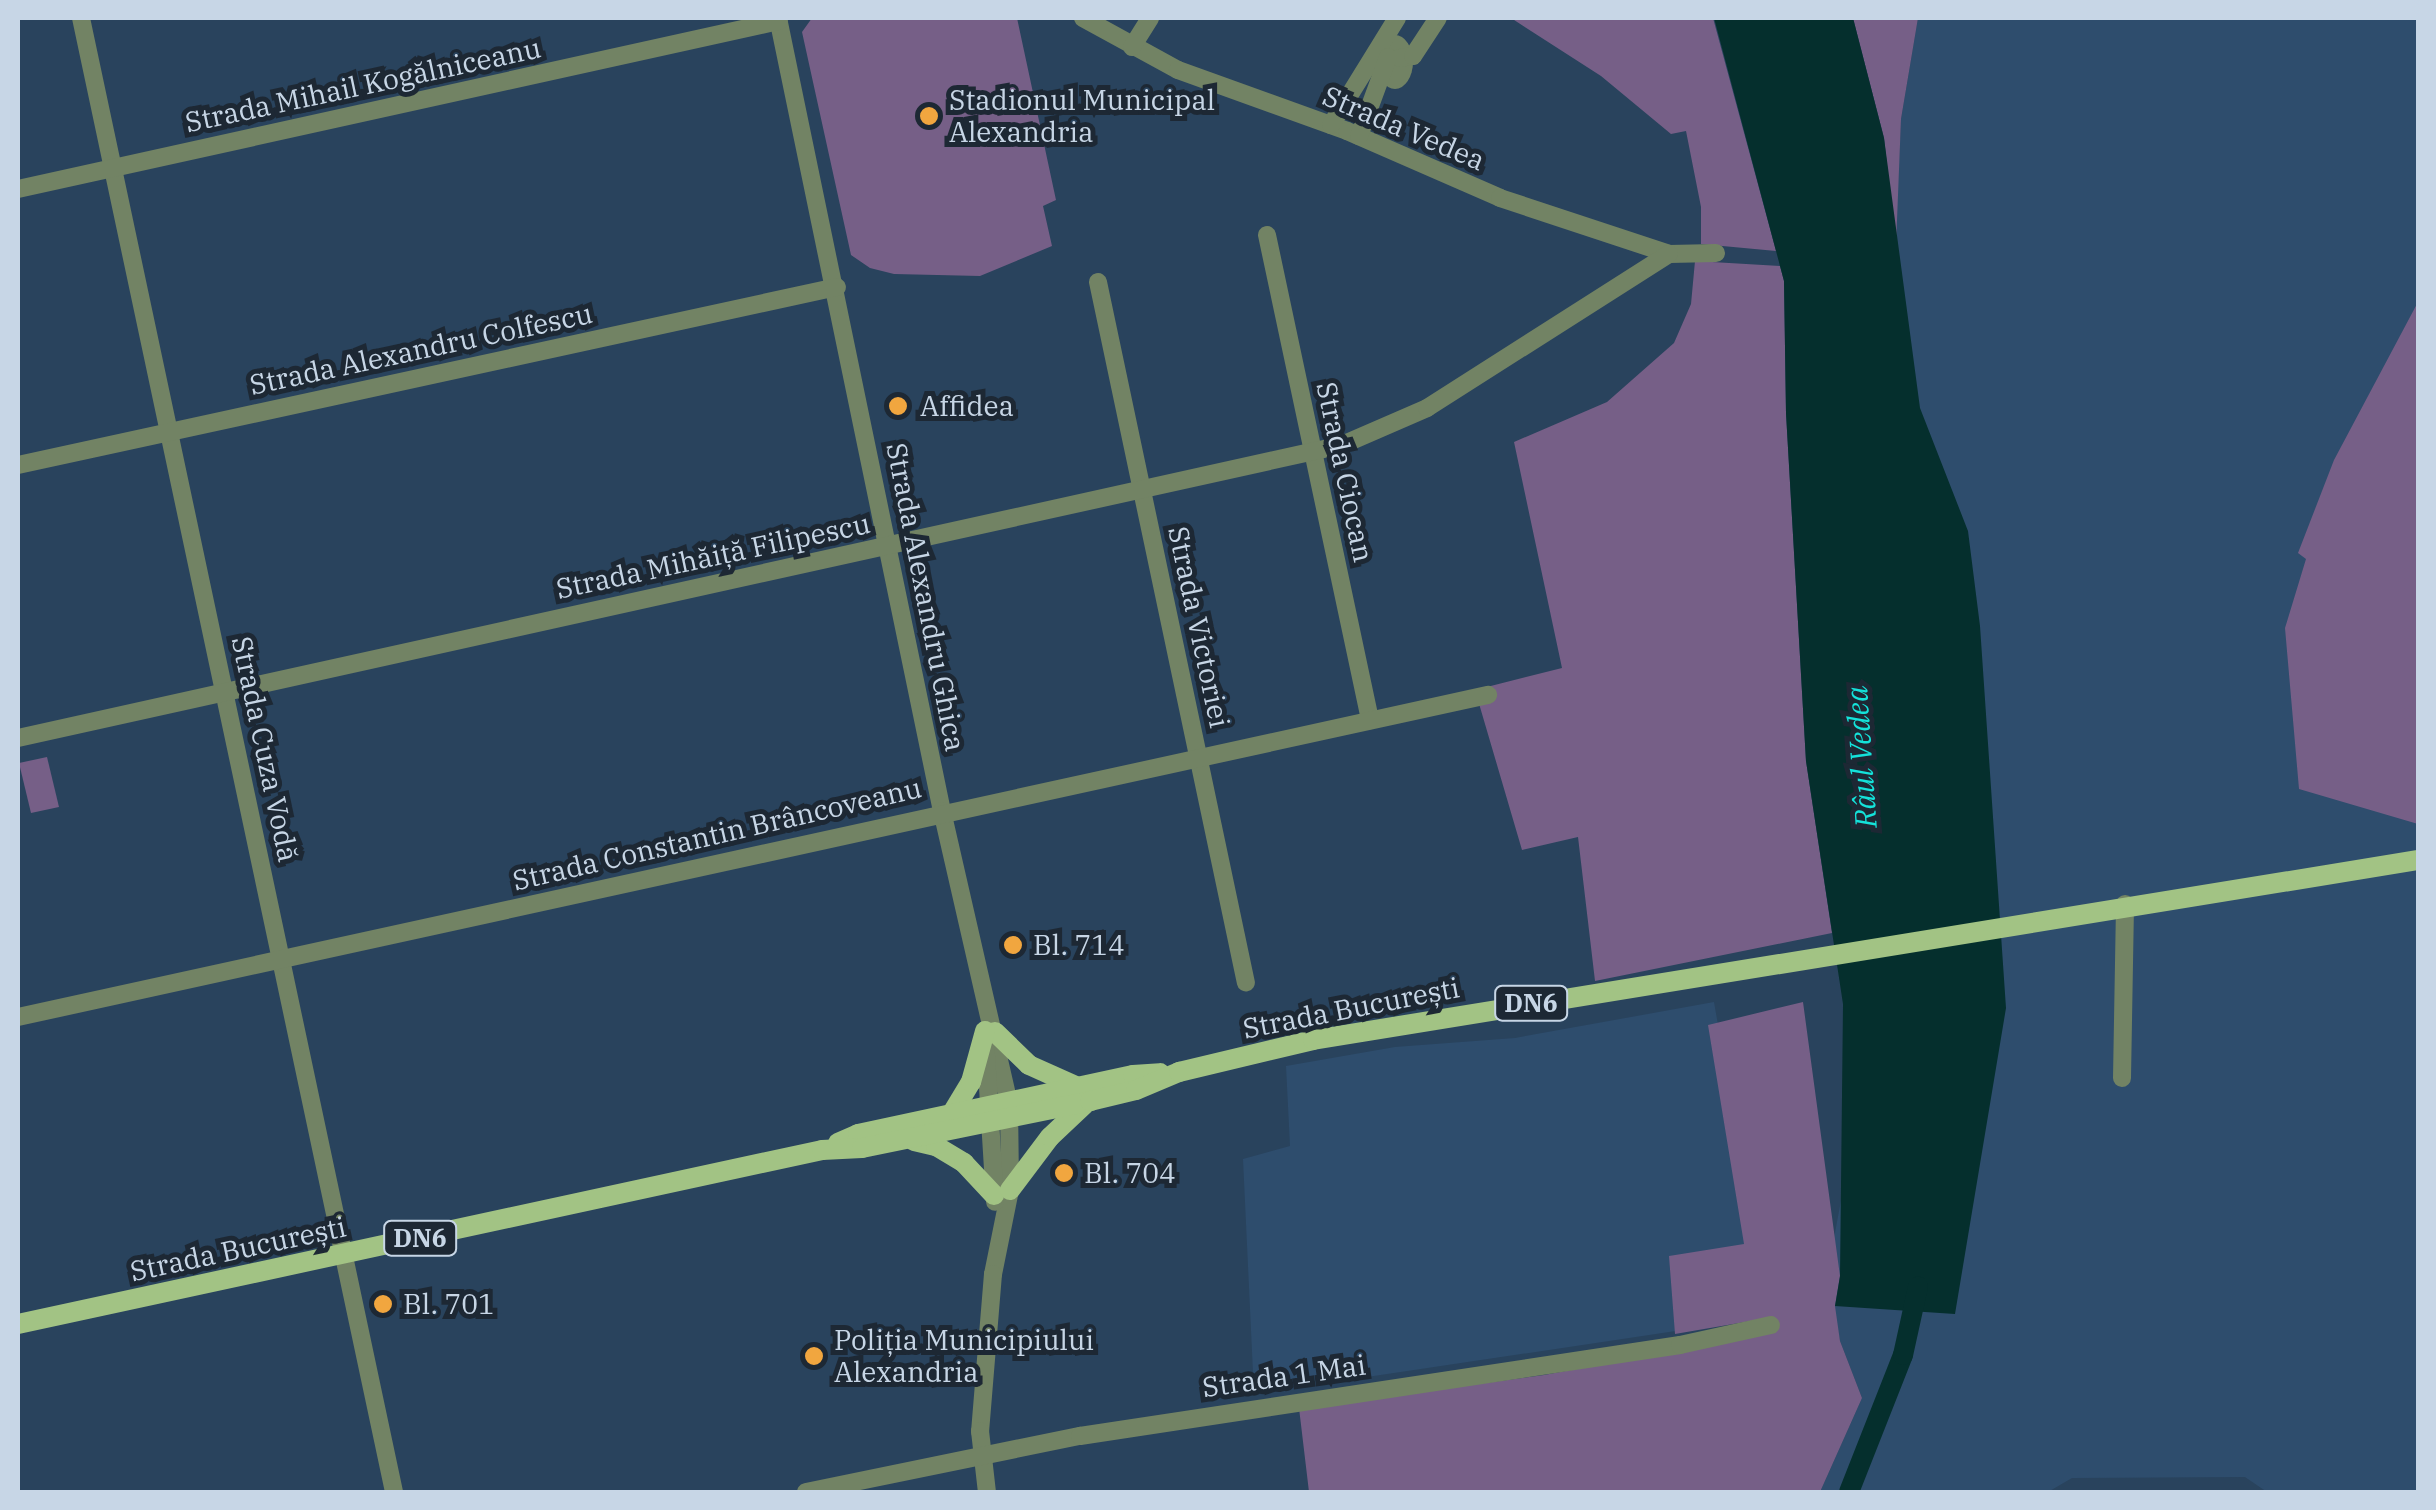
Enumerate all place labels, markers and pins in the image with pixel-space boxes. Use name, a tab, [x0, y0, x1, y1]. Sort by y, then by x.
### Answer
place label: Stadionul Municipal Alexandria	[949, 83, 1215, 149]
marker: Stadionul Municipal Alexandria	[918, 105, 940, 127]
place label: Affidea	[920, 389, 1014, 423]
marker: Affidea	[885, 393, 911, 419]
place label: Bl. 714	[1033, 928, 1125, 962]
marker: Bl. 714	[1002, 934, 1024, 956]
place label: Bl. 704	[1084, 1156, 1176, 1190]
marker: Bl. 704	[1053, 1162, 1075, 1184]
place label: Bl. 701	[403, 1287, 495, 1321]
marker: Bl. 701	[372, 1293, 394, 1315]
place label: Poliția Municipiului Alexandria	[834, 1323, 1094, 1389]
marker: Poliția Municipiului Alexandria	[803, 1345, 825, 1367]

